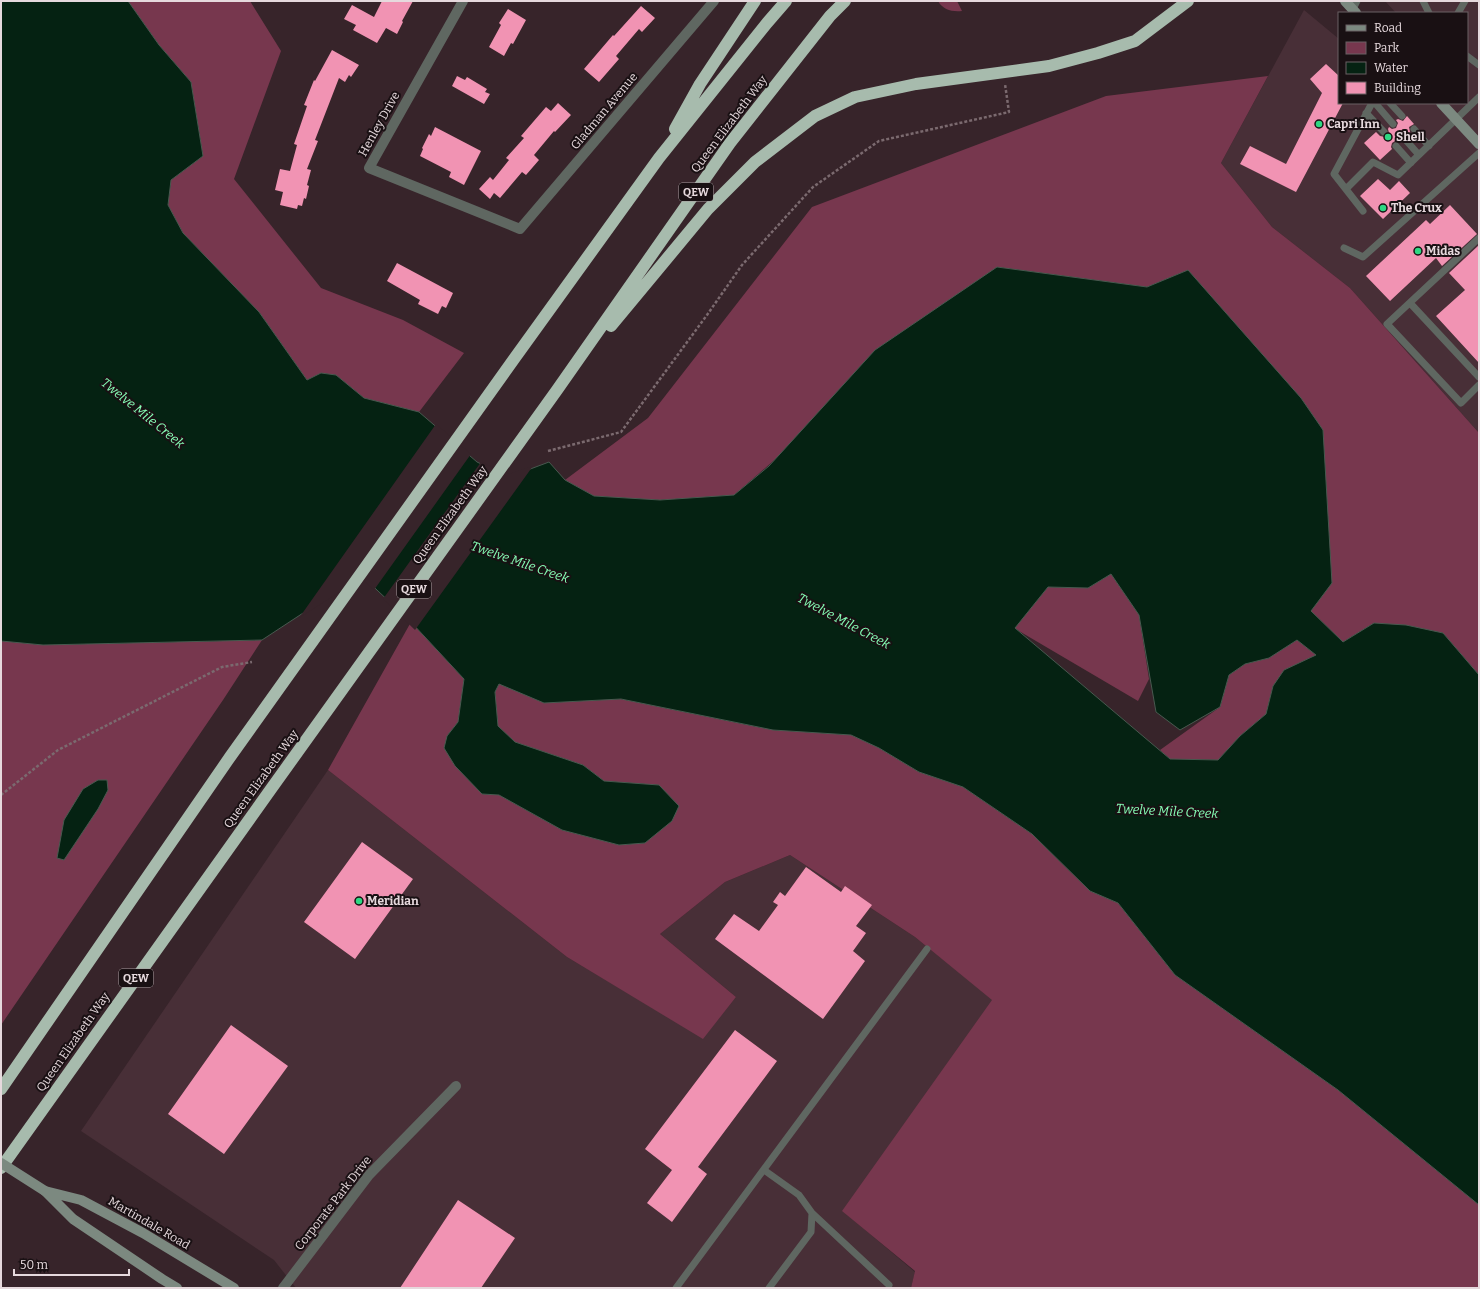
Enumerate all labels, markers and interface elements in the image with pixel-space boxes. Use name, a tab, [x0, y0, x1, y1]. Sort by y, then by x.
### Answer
legend	[1338, 12, 1468, 104]
text: Road	[1374, 21, 1402, 35]
text: Park	[1374, 41, 1400, 55]
text: Water	[1374, 61, 1409, 75]
street label: Gladman Avenue	[568, 70, 640, 152]
street label: Queen Elizabeth Way	[688, 72, 770, 175]
text: Building	[1374, 81, 1421, 95]
street label: Henley Drive	[356, 89, 402, 159]
place label: Capri Inn	[1327, 117, 1380, 131]
marker: Capri Inn	[1314, 119, 1324, 129]
place label: Shell	[1396, 130, 1425, 144]
marker: Shell	[1383, 132, 1393, 142]
road number: QEW	[679, 183, 713, 201]
place label: The Crux	[1391, 201, 1442, 215]
marker: The Crux	[1378, 203, 1388, 213]
place label: Midas	[1426, 244, 1460, 258]
marker: Midas	[1413, 246, 1423, 256]
water label: Twelve Mile Creek	[98, 375, 188, 452]
street label: Queen Elizabeth Way	[410, 463, 491, 567]
water label: Twelve Mile Creek	[469, 538, 572, 586]
road number: QEW	[397, 580, 431, 598]
water label: Twelve Mile Creek	[795, 590, 894, 652]
street label: Queen Elizabeth Way	[221, 727, 302, 831]
water label: Twelve Mile Creek	[1115, 801, 1220, 821]
place label: Meridian	[367, 894, 419, 908]
marker: Meridian	[354, 896, 364, 906]
road number: QEW	[119, 969, 153, 987]
street label: Queen Elizabeth Way	[33, 989, 113, 1094]
street label: Corporate Park Drive	[292, 1153, 374, 1253]
street label: Martindale Road	[106, 1194, 192, 1252]
scale bar	[14, 1251, 129, 1277]
text: 50 m	[20, 1258, 49, 1272]

